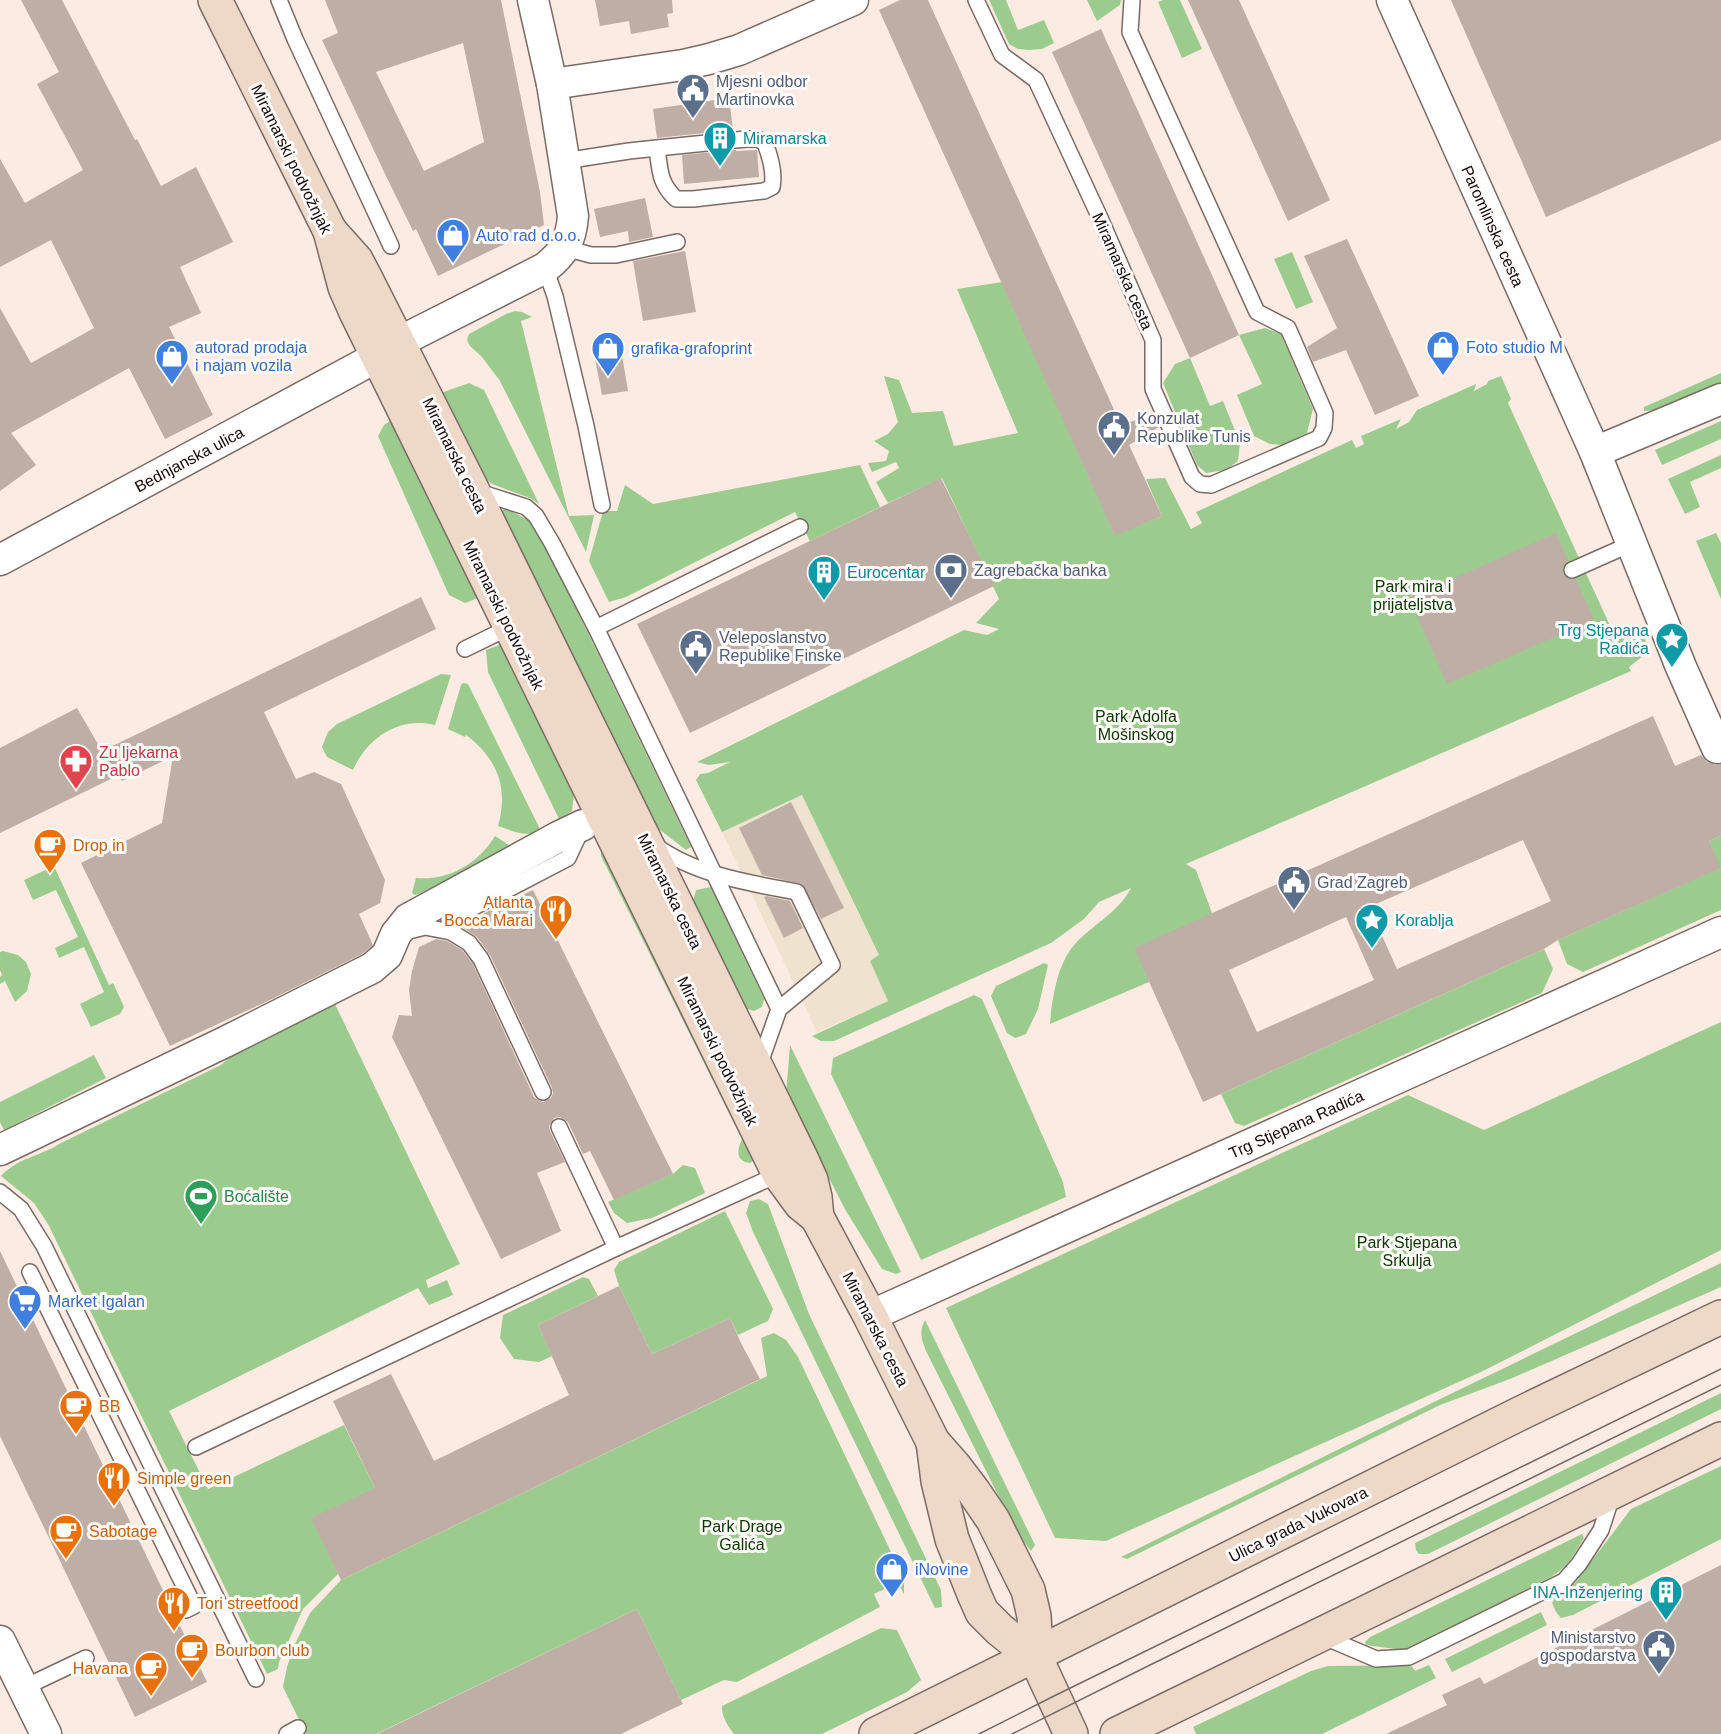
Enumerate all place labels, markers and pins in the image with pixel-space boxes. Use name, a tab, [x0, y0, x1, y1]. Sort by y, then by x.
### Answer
public building icon: Mjesni odbor Martinovka	[675, 72, 711, 119]
place label: Mjesni odbor Martinovka	[716, 73, 808, 108]
building icon: Miramarska	[702, 120, 738, 167]
place label: Miramarska	[743, 130, 827, 147]
shop icon: Auto rad d.o.o.	[435, 217, 471, 264]
place label: Auto rad d.o.o.	[476, 227, 581, 244]
shop icon: Foto studio M	[1425, 329, 1461, 376]
shop icon: grafika-grafoprint	[590, 330, 626, 377]
shop icon: autorad prodaja i najam vozila	[154, 338, 190, 385]
place label: autorad prodaja i najam vozila	[195, 339, 307, 374]
place label: Foto studio M	[1466, 339, 1563, 356]
place label: grafika-grafoprint	[631, 340, 753, 357]
public building icon: Konzulat Republike Tunis	[1096, 409, 1132, 456]
place label: Konzulat Republike Tunis	[1137, 410, 1251, 445]
bank icon: Zagrebačka banka	[933, 552, 969, 599]
building icon: Eurocentar	[806, 554, 842, 601]
place label: Zagrebačka banka	[974, 562, 1107, 579]
place label: Eurocentar	[847, 564, 926, 581]
place icon: Trg Stjepana Radića	[1654, 621, 1690, 668]
place label: Trg Stjepana Radića	[1558, 622, 1649, 657]
public building icon: Veleposlanstvo Republike Finske	[678, 628, 714, 675]
place label: Veleposlanstvo Republike Finske	[719, 629, 842, 664]
pharmacy icon: Zu ljekarna Pablo	[58, 743, 94, 790]
place label: Zu ljekarna Pablo	[99, 744, 178, 779]
cafe icon: Drop in	[32, 827, 68, 874]
place label: Drop in	[73, 837, 125, 854]
public building icon: Grad Zagreb	[1276, 864, 1312, 911]
place label: Grad Zagreb	[1317, 874, 1408, 891]
restaurant icon: Atlanta Bocca Marai	[538, 893, 574, 940]
place label: Atlanta Bocca Marai	[444, 894, 533, 929]
place icon: Korablja	[1354, 902, 1390, 949]
place label: Korablja	[1395, 912, 1454, 929]
sports icon: Boćalište	[183, 1178, 219, 1225]
place label: Boćalište	[224, 1188, 289, 1205]
supermarket icon: Market Igalan	[7, 1283, 43, 1330]
place label: Market Igalan	[48, 1293, 145, 1310]
cafe icon: BB	[58, 1388, 94, 1435]
place label: BB	[99, 1398, 120, 1415]
restaurant icon: Simple green	[96, 1460, 132, 1507]
place label: Simple green	[137, 1470, 231, 1487]
cafe icon: Sabotage	[48, 1513, 84, 1560]
place label: Sabotage	[89, 1523, 158, 1540]
shop icon: iNovine	[874, 1551, 910, 1598]
place label: iNovine	[915, 1561, 968, 1578]
building icon: INA-Inženjering	[1648, 1574, 1684, 1621]
place label: INA-Inženjering	[1533, 1584, 1643, 1601]
restaurant icon: Tori streetfood	[156, 1585, 192, 1632]
place label: Tori streetfood	[197, 1595, 298, 1612]
public building icon: Ministarstvo gospodarstva	[1641, 1628, 1677, 1675]
place label: Ministarstvo gospodarstva	[1540, 1629, 1636, 1664]
cafe icon: Bourbon club	[174, 1632, 210, 1679]
place label: Bourbon club	[215, 1642, 309, 1659]
cafe icon: Havana	[133, 1650, 169, 1697]
place label: Havana	[73, 1660, 128, 1677]

